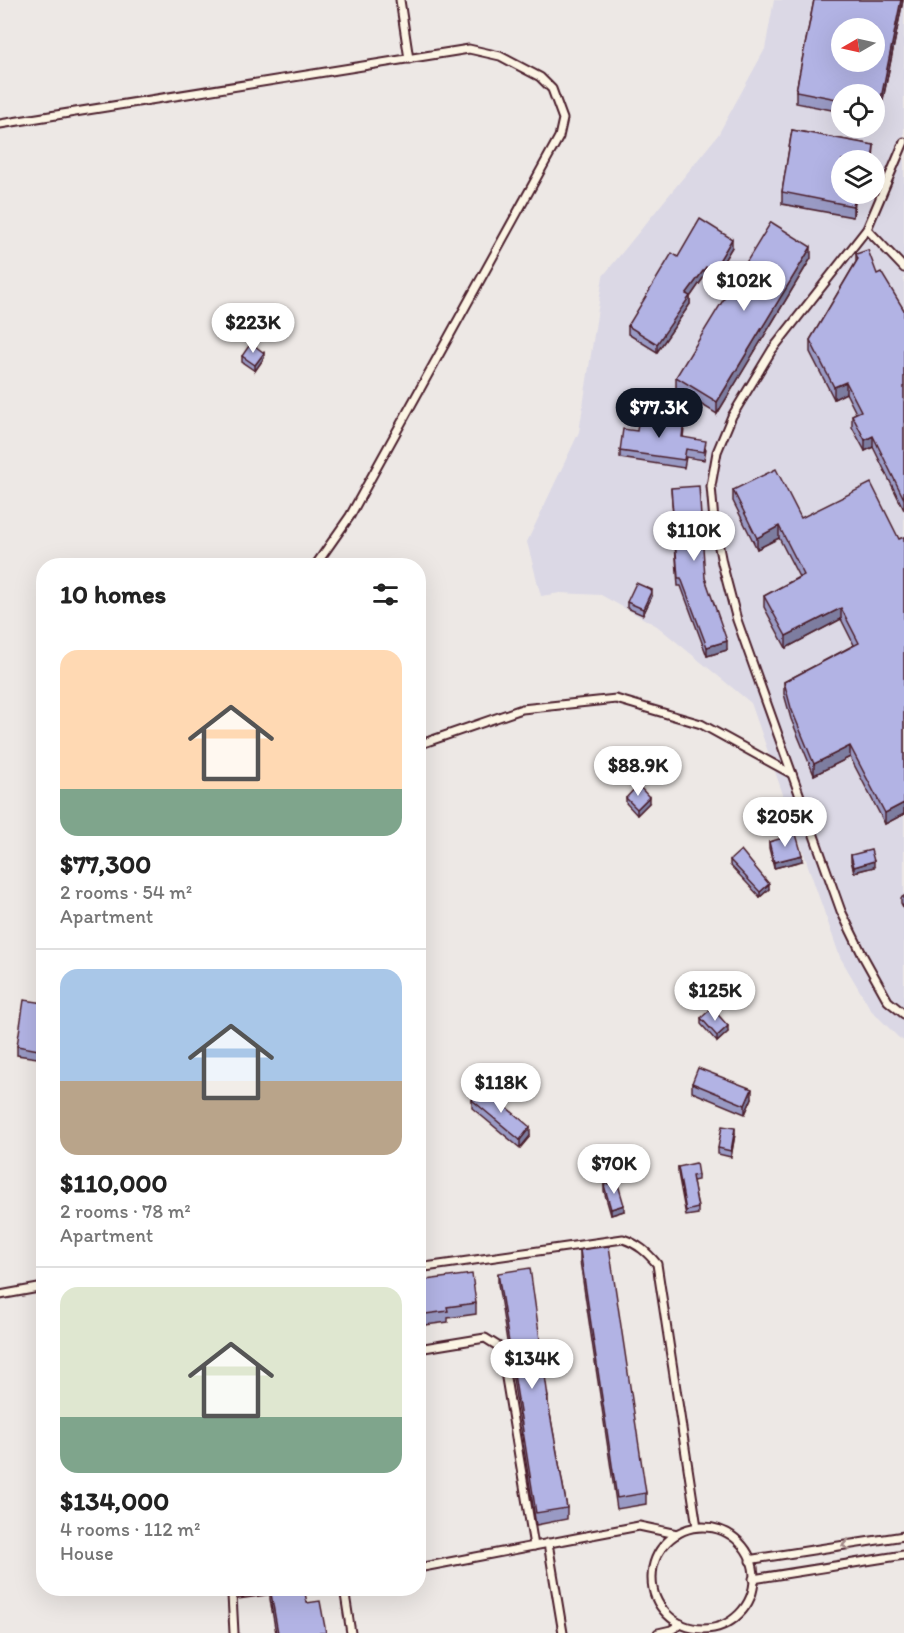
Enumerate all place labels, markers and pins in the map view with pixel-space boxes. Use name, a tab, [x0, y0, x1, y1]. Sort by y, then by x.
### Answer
pin: $102K	[702, 261, 786, 312]
pin: $223K	[211, 303, 295, 354]
pin: $77.3K	[610, 388, 708, 439]
pin: $110K	[652, 511, 736, 562]
pin: $88.9K	[589, 746, 687, 797]
pin: $205K	[743, 797, 827, 848]
pin: $125K	[673, 971, 757, 1022]
pin: $118K	[459, 1063, 543, 1114]
pin: $70K	[578, 1144, 650, 1195]
pin: $134K	[490, 1339, 574, 1390]

